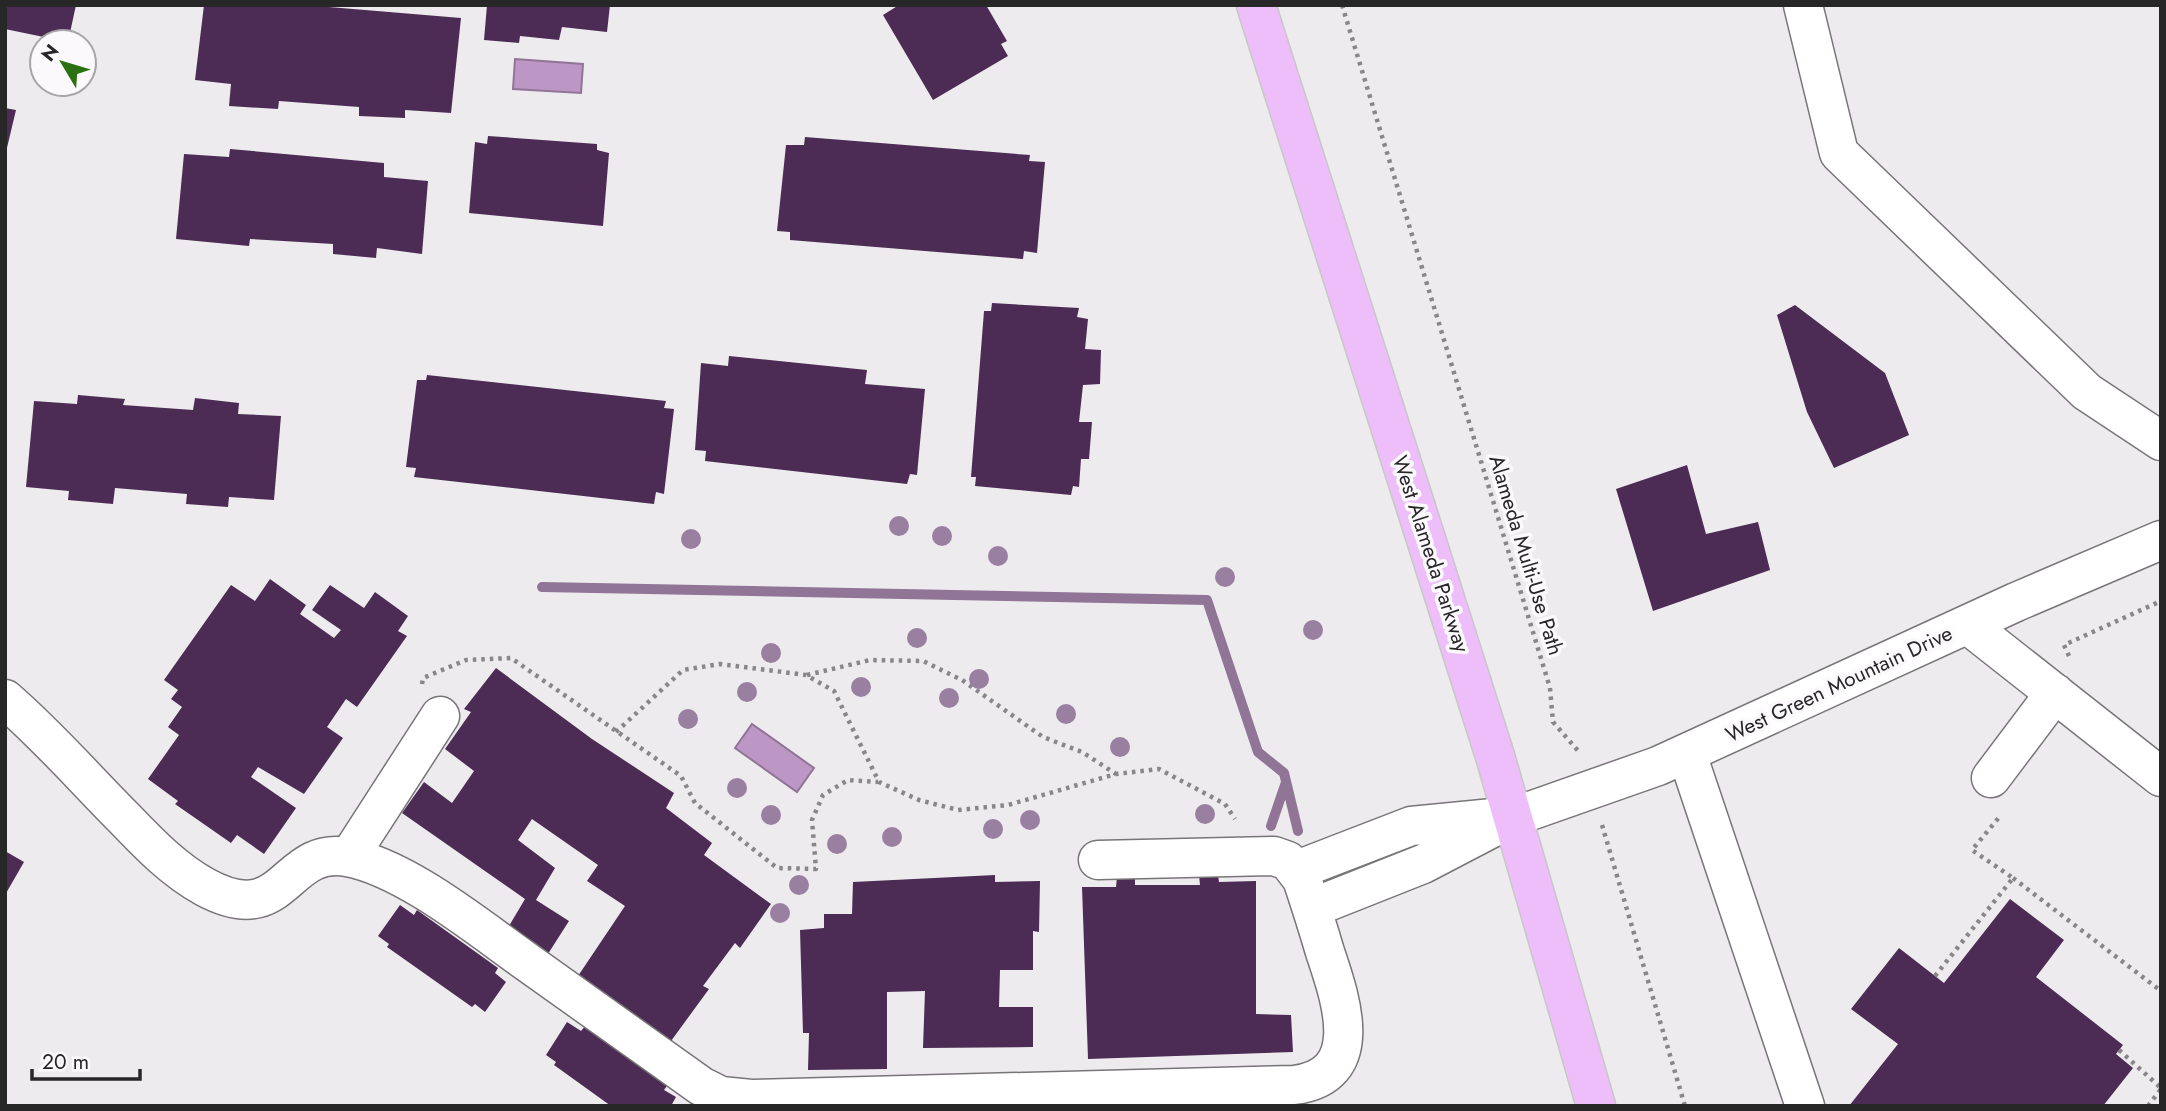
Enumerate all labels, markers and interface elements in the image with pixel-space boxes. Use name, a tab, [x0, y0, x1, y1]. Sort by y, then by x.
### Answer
north arrow	[28, 28, 98, 98]
text: N	[35, 39, 65, 67]
street label: Alameda Multi-Use Path	[1481, 451, 1571, 659]
street label: West Alameda Parkway	[1385, 452, 1477, 657]
street label: West Green Mountain Drive	[1721, 618, 1957, 750]
scale bar	[32, 1038, 140, 1082]
text: 20 m	[42, 1047, 89, 1077]

